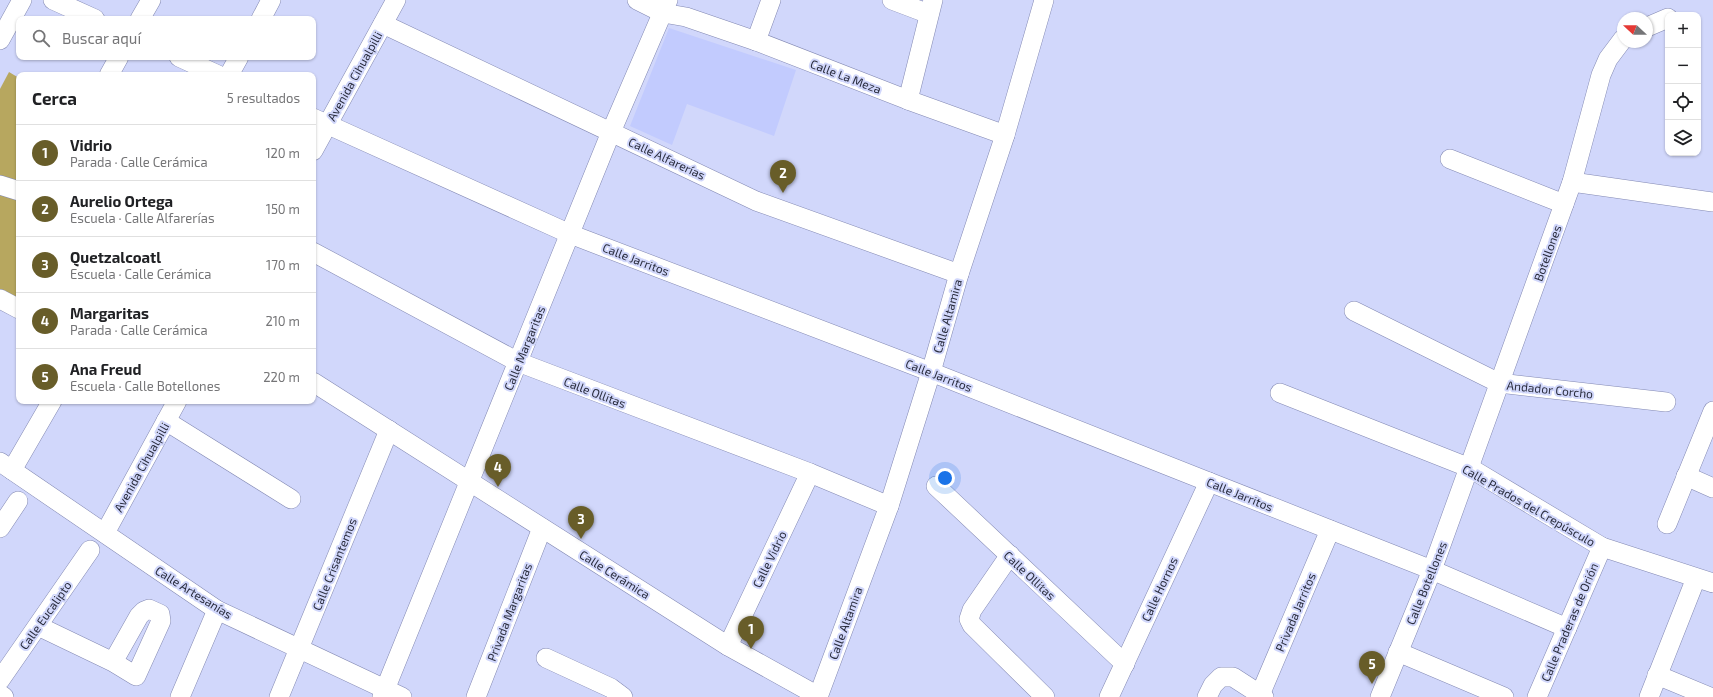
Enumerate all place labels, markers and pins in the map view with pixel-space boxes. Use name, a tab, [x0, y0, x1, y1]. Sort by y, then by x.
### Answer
pin: 2	[770, 160, 796, 193]
pin: 4	[485, 454, 511, 487]
pin: 3	[568, 506, 594, 539]
pin: 1	[738, 616, 764, 649]
pin: 5	[1359, 651, 1385, 684]

